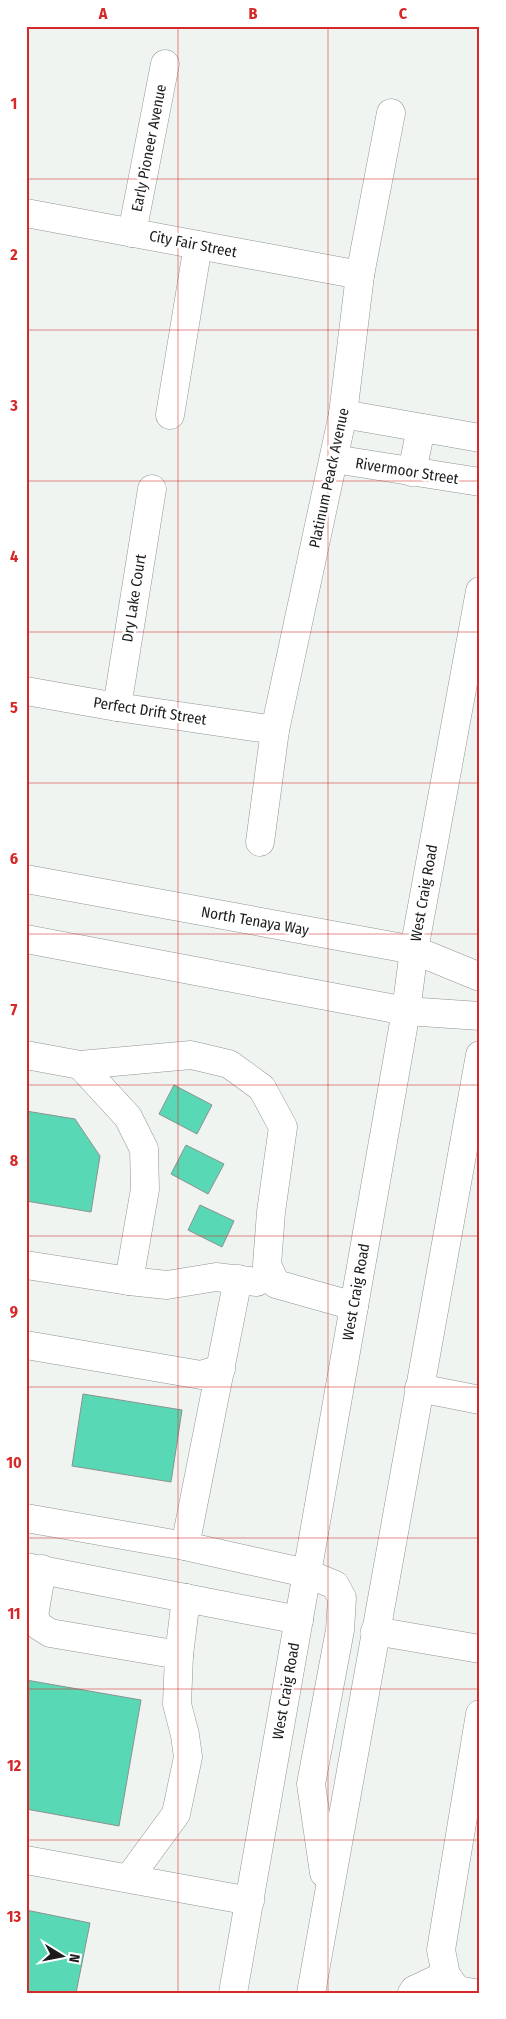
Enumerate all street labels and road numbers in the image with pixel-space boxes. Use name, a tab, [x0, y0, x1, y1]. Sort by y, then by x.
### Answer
street label: Early Pioneer Avenue	[128, 83, 170, 213]
street label: City Fair Street	[148, 227, 238, 261]
street label: Platinum Peack Avenue	[305, 406, 353, 550]
street label: Rivermoor Street	[354, 454, 460, 488]
street label: Dry Lake Court	[118, 553, 150, 643]
street label: Perfect Drift Street	[92, 693, 208, 729]
street label: West Craig Road	[407, 843, 441, 943]
street label: North Tenaya Way	[200, 903, 311, 939]
street label: West Craig Road	[339, 1242, 373, 1342]
street label: West Craig Road	[269, 1641, 303, 1741]

